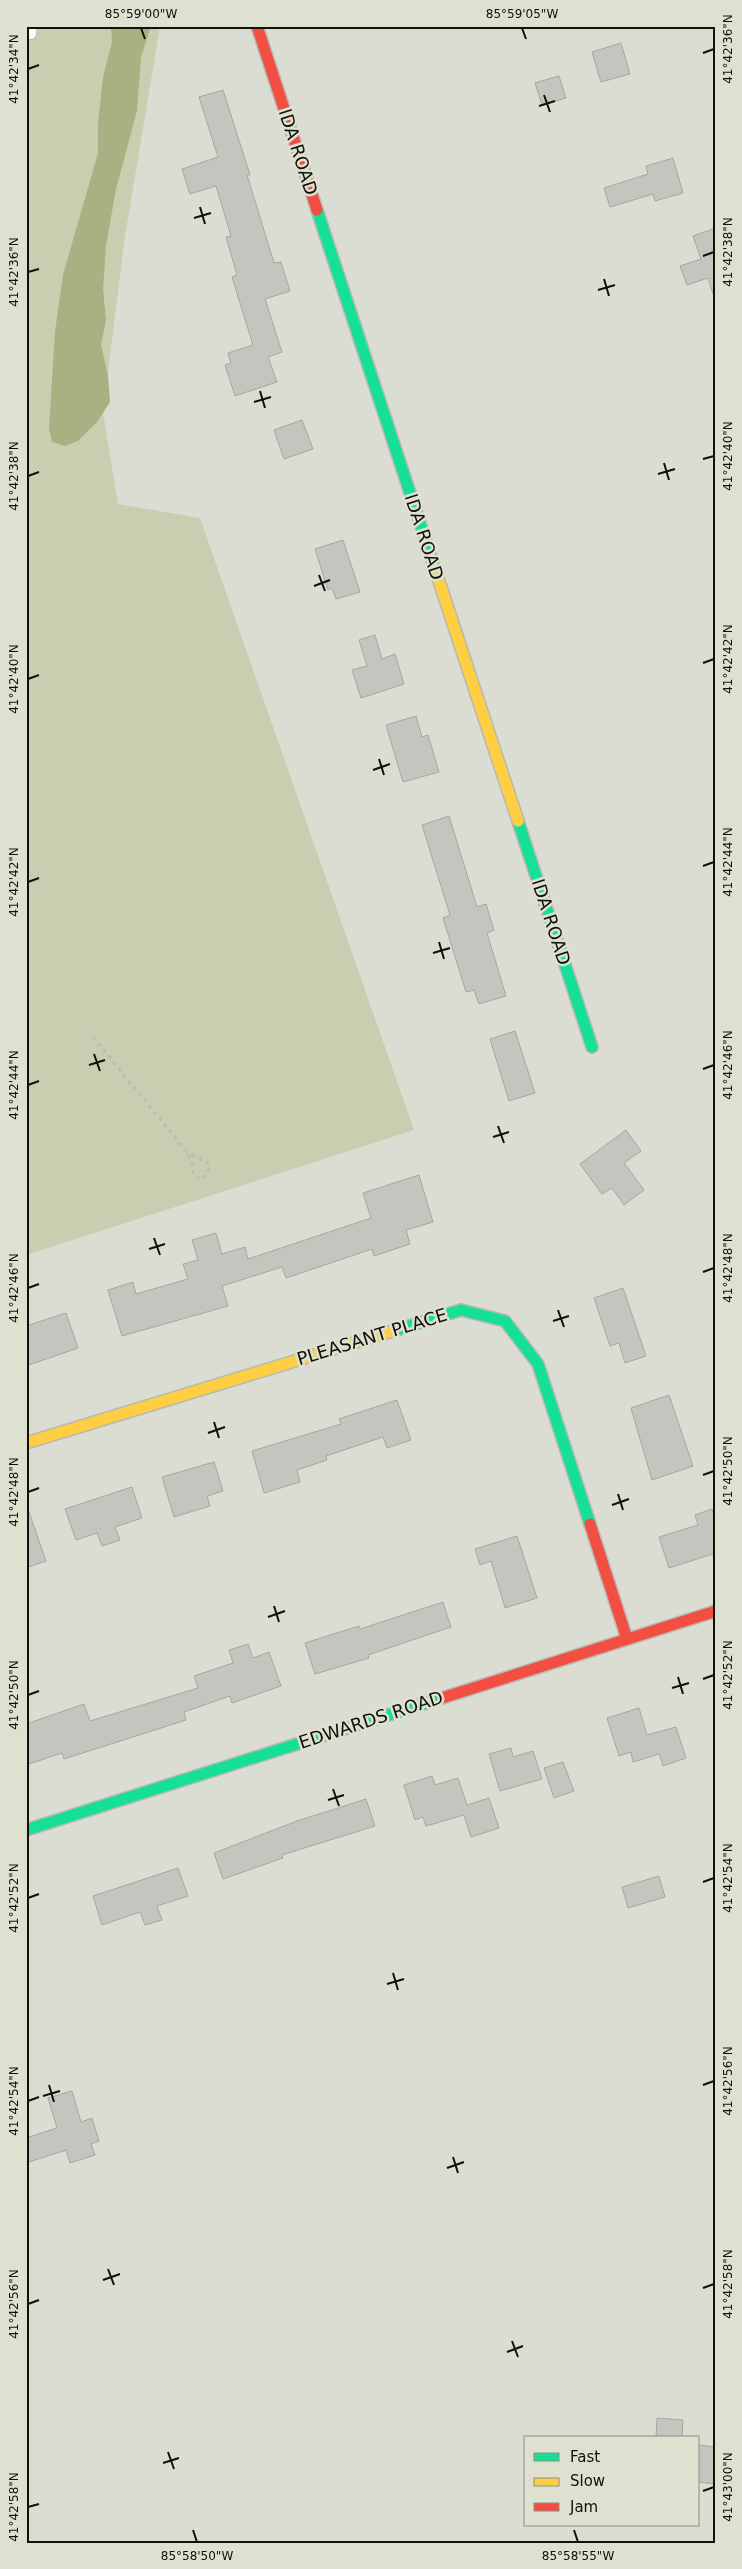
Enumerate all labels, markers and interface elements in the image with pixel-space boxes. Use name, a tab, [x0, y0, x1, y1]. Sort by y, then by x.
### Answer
text: 85°59'00"W	[105, 7, 177, 21]
text: 85°59'05"W	[486, 7, 558, 21]
text: 41°42'36"N	[721, 14, 735, 84]
text: 41°42'34"N	[7, 34, 21, 104]
street label: IDA ROAD	[275, 106, 322, 198]
text: 41°42'38"N	[721, 217, 735, 287]
text: 41°42'36"N	[7, 237, 21, 307]
text: 41°42'40"N	[721, 421, 735, 491]
text: 41°42'38"N	[7, 441, 21, 511]
street label: IDA ROAD	[401, 491, 448, 583]
text: 41°42'42"N	[721, 624, 735, 694]
text: 41°42'40"N	[7, 644, 21, 714]
text: 41°42'44"N	[721, 827, 735, 897]
text: 41°42'42"N	[7, 847, 21, 917]
street label: IDA ROAD	[528, 876, 575, 968]
text: 41°42'46"N	[721, 1030, 735, 1100]
text: 41°42'44"N	[7, 1050, 21, 1120]
text: 41°42'48"N	[721, 1233, 735, 1303]
text: 41°42'46"N	[7, 1253, 21, 1323]
street label: PLEASANT PLACE	[294, 1304, 450, 1369]
text: 41°42'50"N	[721, 1436, 735, 1506]
text: 41°42'48"N	[7, 1457, 21, 1527]
text: 41°42'52"N	[721, 1640, 735, 1710]
text: 41°42'50"N	[7, 1660, 21, 1730]
street label: EDWARDS ROAD	[296, 1686, 446, 1753]
text: 41°42'54"N	[721, 1843, 735, 1913]
text: 41°42'52"N	[7, 1863, 21, 1933]
text: 41°42'56"N	[721, 2046, 735, 2116]
text: 41°42'54"N	[7, 2066, 21, 2136]
text: 41°42'58"N	[721, 2249, 735, 2319]
text: 41°42'56"N	[7, 2269, 21, 2339]
legend	[524, 2436, 700, 2526]
text: Fast	[570, 2448, 600, 2466]
text: 41°43'00"N	[721, 2452, 735, 2522]
text: 41°42'58"N	[7, 2472, 21, 2542]
text: Slow	[570, 2472, 605, 2490]
text: Jam	[569, 2498, 598, 2516]
text: 85°58'50"W	[161, 2549, 233, 2563]
text: 85°58'55"W	[542, 2549, 614, 2563]

